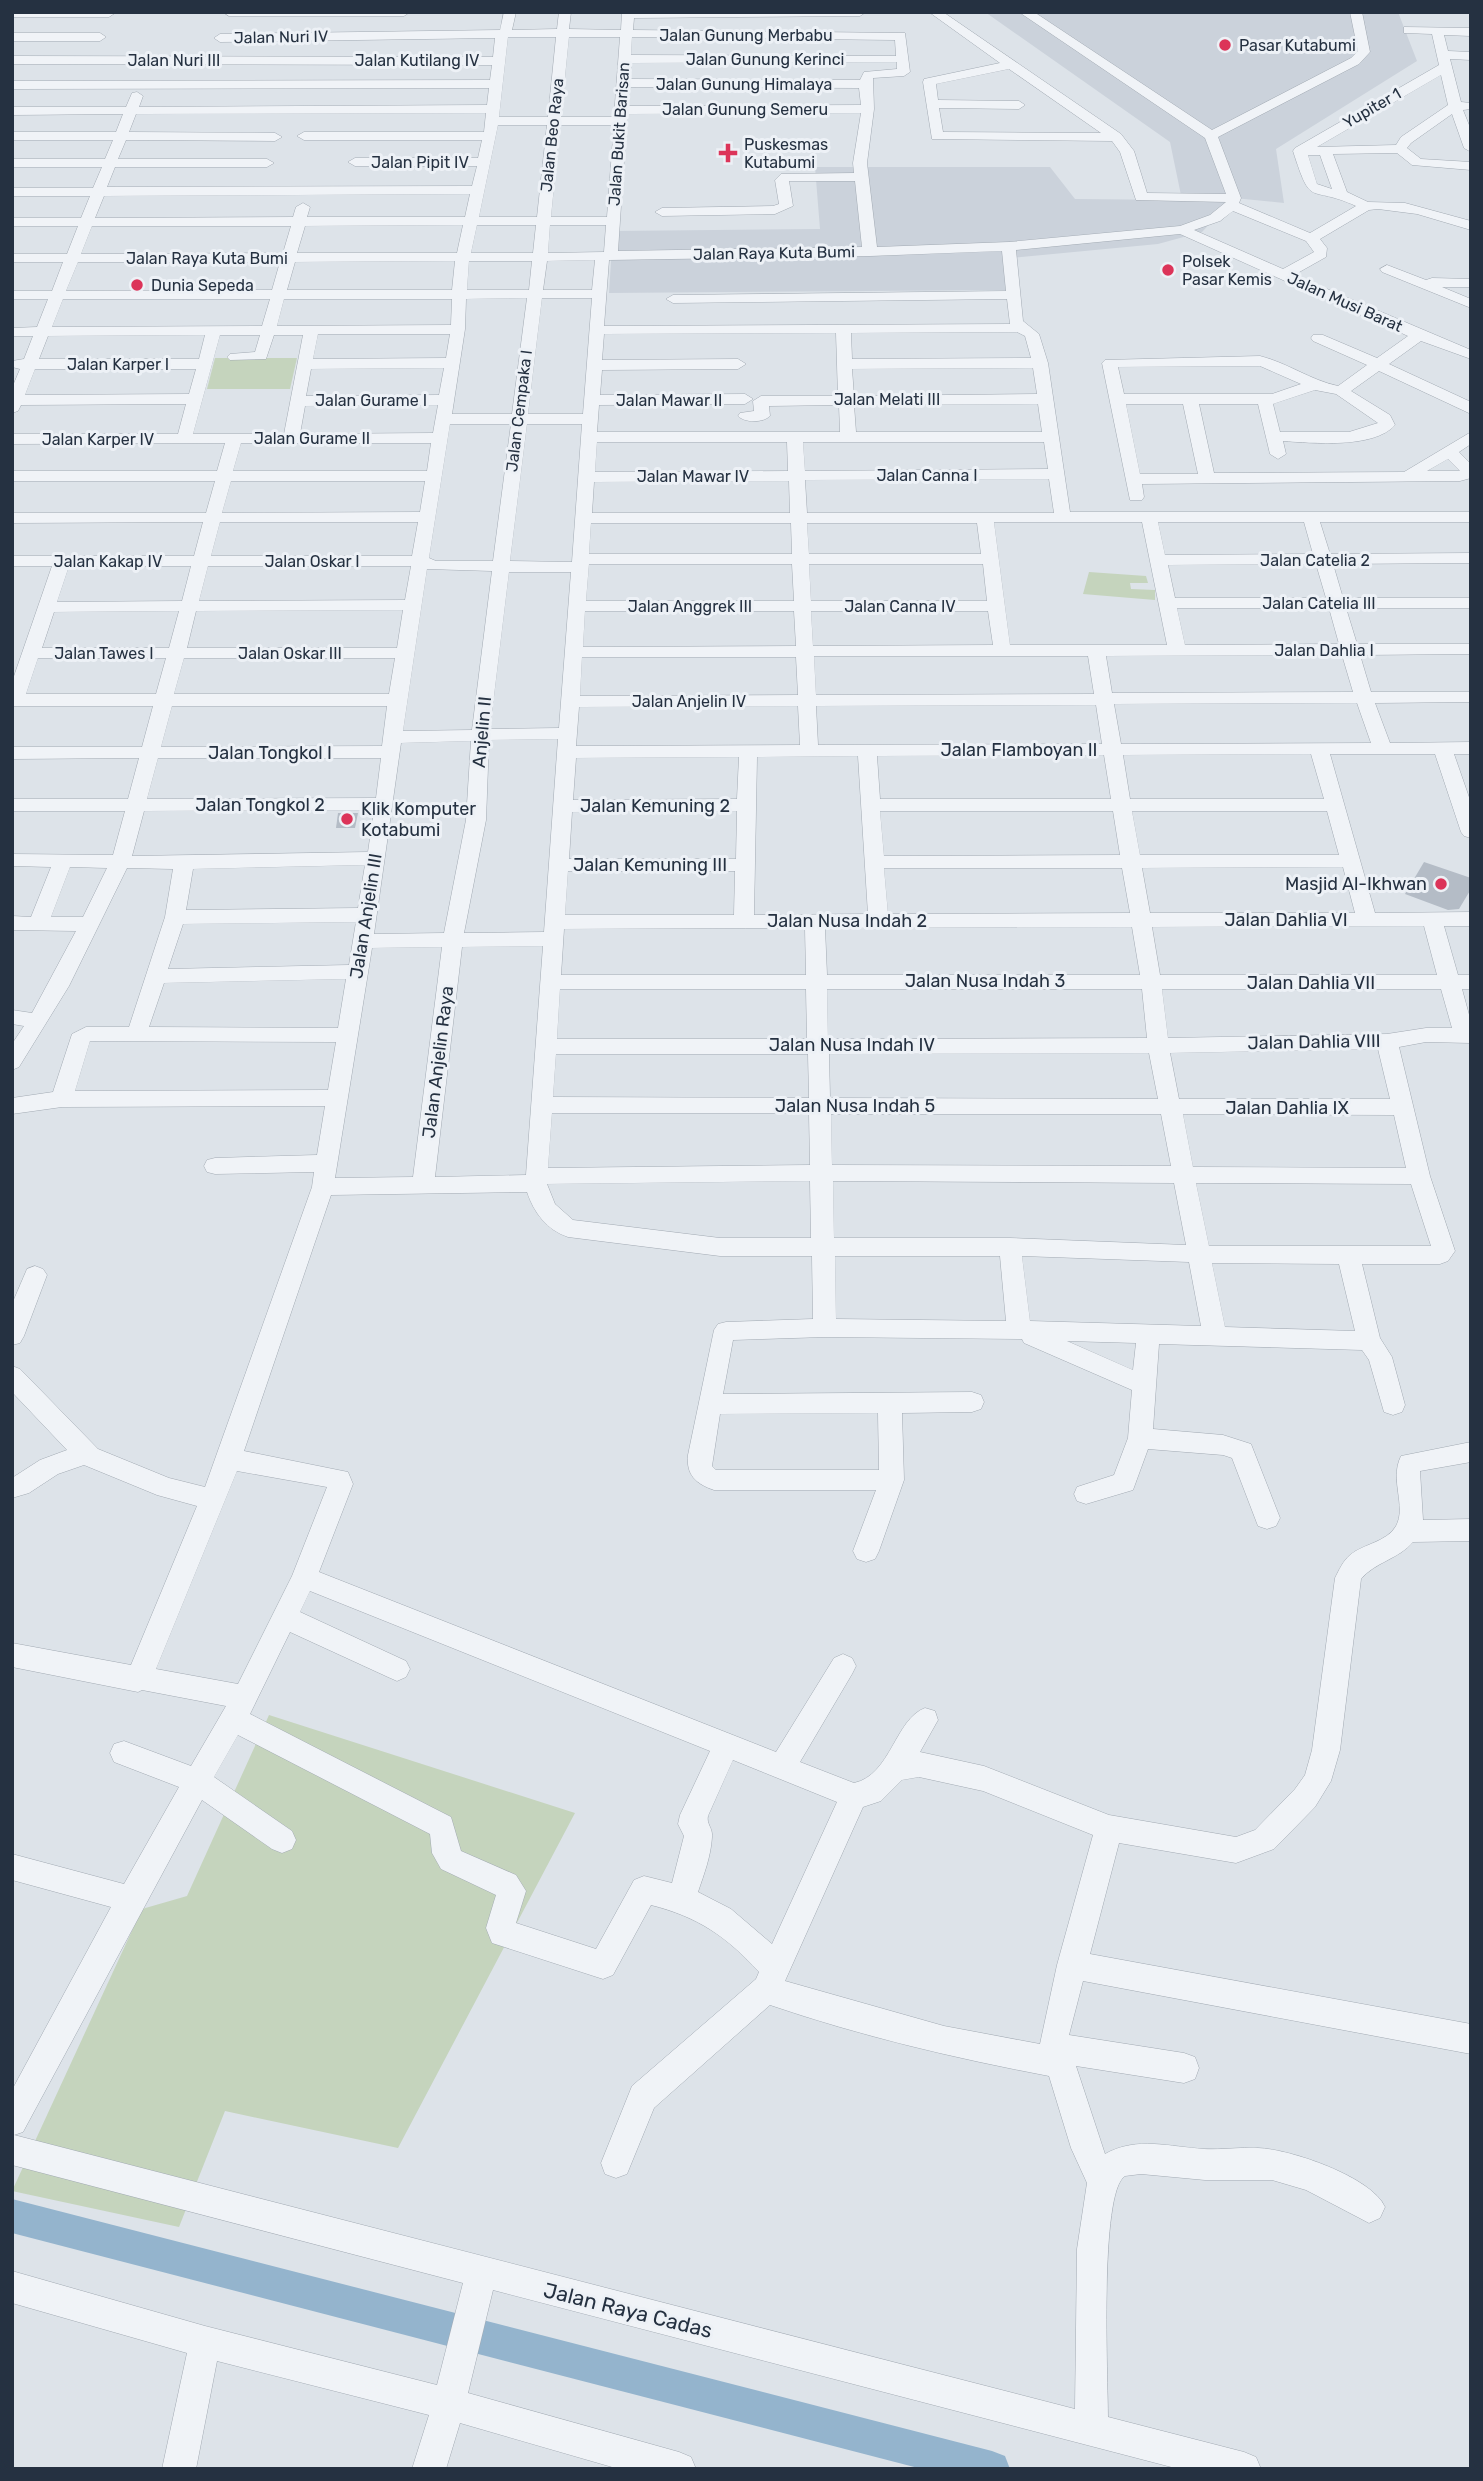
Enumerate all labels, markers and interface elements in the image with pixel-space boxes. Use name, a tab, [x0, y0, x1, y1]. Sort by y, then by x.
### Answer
street label: Jalan Gunung Merbabu	[659, 26, 833, 45]
street label: Jalan Nuri IV	[233, 27, 329, 47]
place label: Pasar Kutabumi	[1239, 36, 1356, 55]
marker: Pasar Kutabumi	[1217, 37, 1233, 53]
street label: Jalan Gunung Kerinci	[686, 50, 844, 69]
street label: Jalan Nuri III	[128, 51, 220, 70]
street label: Jalan Kutilang IV	[354, 51, 480, 70]
street label: Jalan Bukit Barisan	[604, 61, 634, 207]
street label: Jalan Gunung Himalaya	[656, 75, 832, 94]
street label: Jalan Beo Raya	[537, 77, 567, 193]
street label: Yupiter 1	[1340, 84, 1404, 132]
street label: Jalan Gunung Semeru	[662, 100, 828, 119]
place label: Puskesmas Kutabumi	[744, 135, 828, 172]
marker: Puskesmas Kutabumi	[718, 143, 738, 163]
street label: Jalan Pipit IV	[371, 153, 469, 172]
street label: Jalan Raya Kuta Bumi	[693, 242, 855, 264]
street label: Jalan Raya Kuta Bumi	[126, 249, 288, 268]
place label: Polsek Pasar Kemis	[1182, 252, 1272, 289]
marker: Polsek Pasar Kemis	[1160, 262, 1176, 278]
street label: Jalan Musi Barat	[1284, 268, 1406, 336]
place label: Dunia Sepeda	[151, 276, 254, 295]
marker: Dunia Sepeda	[129, 277, 145, 293]
street label: Jalan Cempaka I	[502, 349, 536, 473]
street label: Jalan Karper I	[67, 355, 169, 374]
street label: Jalan Melati III	[834, 390, 940, 409]
street label: Jalan Gurame I	[315, 391, 427, 410]
street label: Jalan Mawar II	[616, 391, 722, 410]
street label: Jalan Gurame II	[254, 429, 370, 448]
street label: Jalan Karper IV	[42, 430, 154, 449]
street label: Jalan Canna I	[876, 466, 978, 485]
street label: Jalan Mawar IV	[637, 467, 749, 486]
street label: Jalan Catelia 2	[1260, 551, 1370, 570]
street label: Jalan Kakap IV	[54, 552, 162, 571]
street label: Jalan Oskar I	[264, 552, 360, 571]
street label: Jalan Catelia III	[1262, 594, 1376, 613]
street label: Jalan Anggrek III	[628, 597, 752, 616]
street label: Jalan Canna IV	[844, 597, 956, 616]
street label: Jalan Dahlia I	[1274, 641, 1374, 660]
street label: Jalan Tawes I	[54, 644, 154, 663]
street label: Jalan Oskar III	[238, 644, 342, 663]
street label: Jalan Anjelin IV	[632, 692, 746, 711]
street label: Anjelin II	[468, 695, 496, 769]
street label: Jalan Flamboyan II	[940, 739, 1098, 761]
street label: Jalan Tongkol I	[208, 742, 332, 764]
street label: Jalan Tongkol 2	[195, 794, 325, 816]
street label: Jalan Kemuning 2	[580, 795, 730, 817]
place label: Klik Komputer Kotabumi	[361, 798, 476, 841]
marker: Klik Komputer Kotabumi	[339, 811, 355, 827]
street label: Jalan Anjelin III	[345, 852, 387, 980]
street label: Jalan Kemuning III	[573, 854, 727, 876]
place label: Masjid Al-Ikhwan	[1285, 873, 1427, 895]
marker: Masjid Al-Ikhwan	[1433, 876, 1449, 892]
street label: Jalan Dahlia VI	[1224, 909, 1348, 931]
street label: Jalan Nusa Indah 2	[767, 910, 927, 932]
street label: Jalan Nusa Indah 3	[905, 970, 1065, 992]
street label: Jalan Dahlia VII	[1247, 972, 1375, 994]
street label: Jalan Anjelin Raya	[418, 985, 458, 1139]
street label: Jalan Dahlia VIII	[1247, 1030, 1381, 1054]
street label: Jalan Nusa Indah IV	[769, 1034, 935, 1056]
street label: Jalan Nusa Indah 5	[775, 1095, 935, 1117]
street label: Jalan Dahlia IX	[1225, 1097, 1349, 1119]
street label: Jalan Raya Cadas	[541, 2277, 715, 2343]

